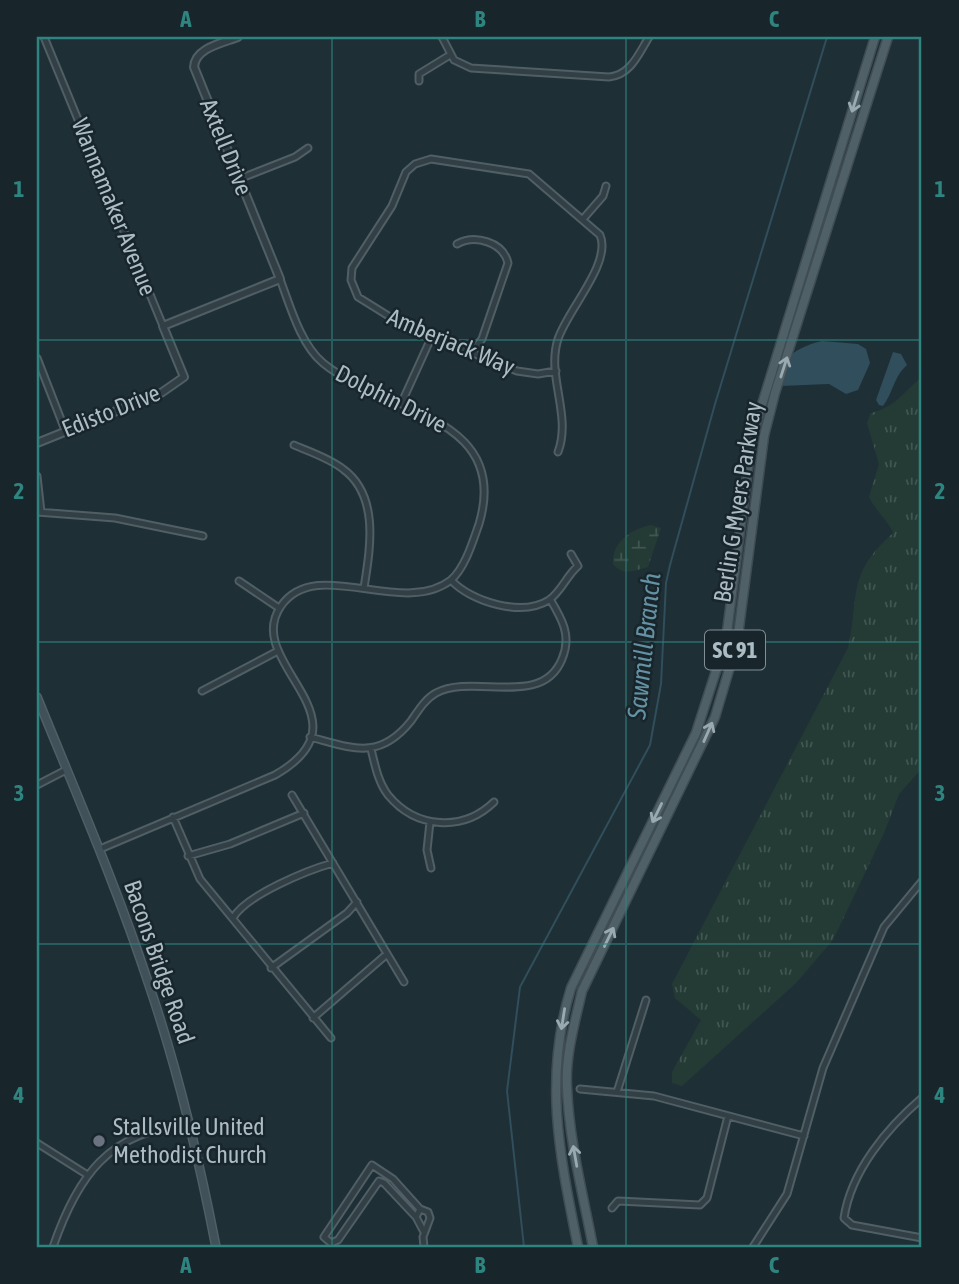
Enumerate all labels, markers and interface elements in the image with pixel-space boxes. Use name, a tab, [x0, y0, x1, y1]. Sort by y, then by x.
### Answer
text: A	[179, 6, 192, 32]
text: B	[475, 6, 486, 32]
text: C	[769, 6, 780, 32]
one-way arrow	[848, 91, 861, 113]
street label: Axtell Drive	[195, 95, 258, 199]
street label: Wannamaker Avenue	[67, 114, 162, 299]
text: 1	[14, 176, 25, 202]
text: 1	[935, 176, 946, 202]
street label: Amberjack Way	[384, 303, 519, 380]
one-way arrow	[778, 356, 791, 378]
street label: Dolphin Drive	[331, 359, 451, 438]
street label: Edisto Drive	[58, 379, 164, 442]
street label: Berlin G Myers Parkway	[708, 400, 767, 604]
text: 2	[14, 478, 24, 504]
text: 2	[935, 478, 945, 504]
water label: Sawmill Branch	[621, 571, 667, 722]
road number: SC 91	[705, 630, 765, 670]
one-way arrow	[702, 722, 715, 743]
text: 3	[14, 780, 24, 806]
text: 3	[935, 780, 945, 806]
one-way arrow	[649, 802, 663, 823]
street label: Bacons Bridge Road	[119, 876, 200, 1047]
one-way arrow	[602, 927, 616, 948]
one-way arrow	[556, 1008, 569, 1030]
text: 4	[13, 1082, 25, 1108]
text: 4	[934, 1082, 946, 1108]
place label: Stallsville United Methodist Church	[113, 1113, 267, 1168]
marker: Stallsville United Methodist Church	[91, 1133, 107, 1149]
one-way arrow	[568, 1145, 581, 1168]
text: A	[179, 1252, 192, 1278]
text: B	[475, 1252, 486, 1278]
text: C	[769, 1252, 780, 1278]

